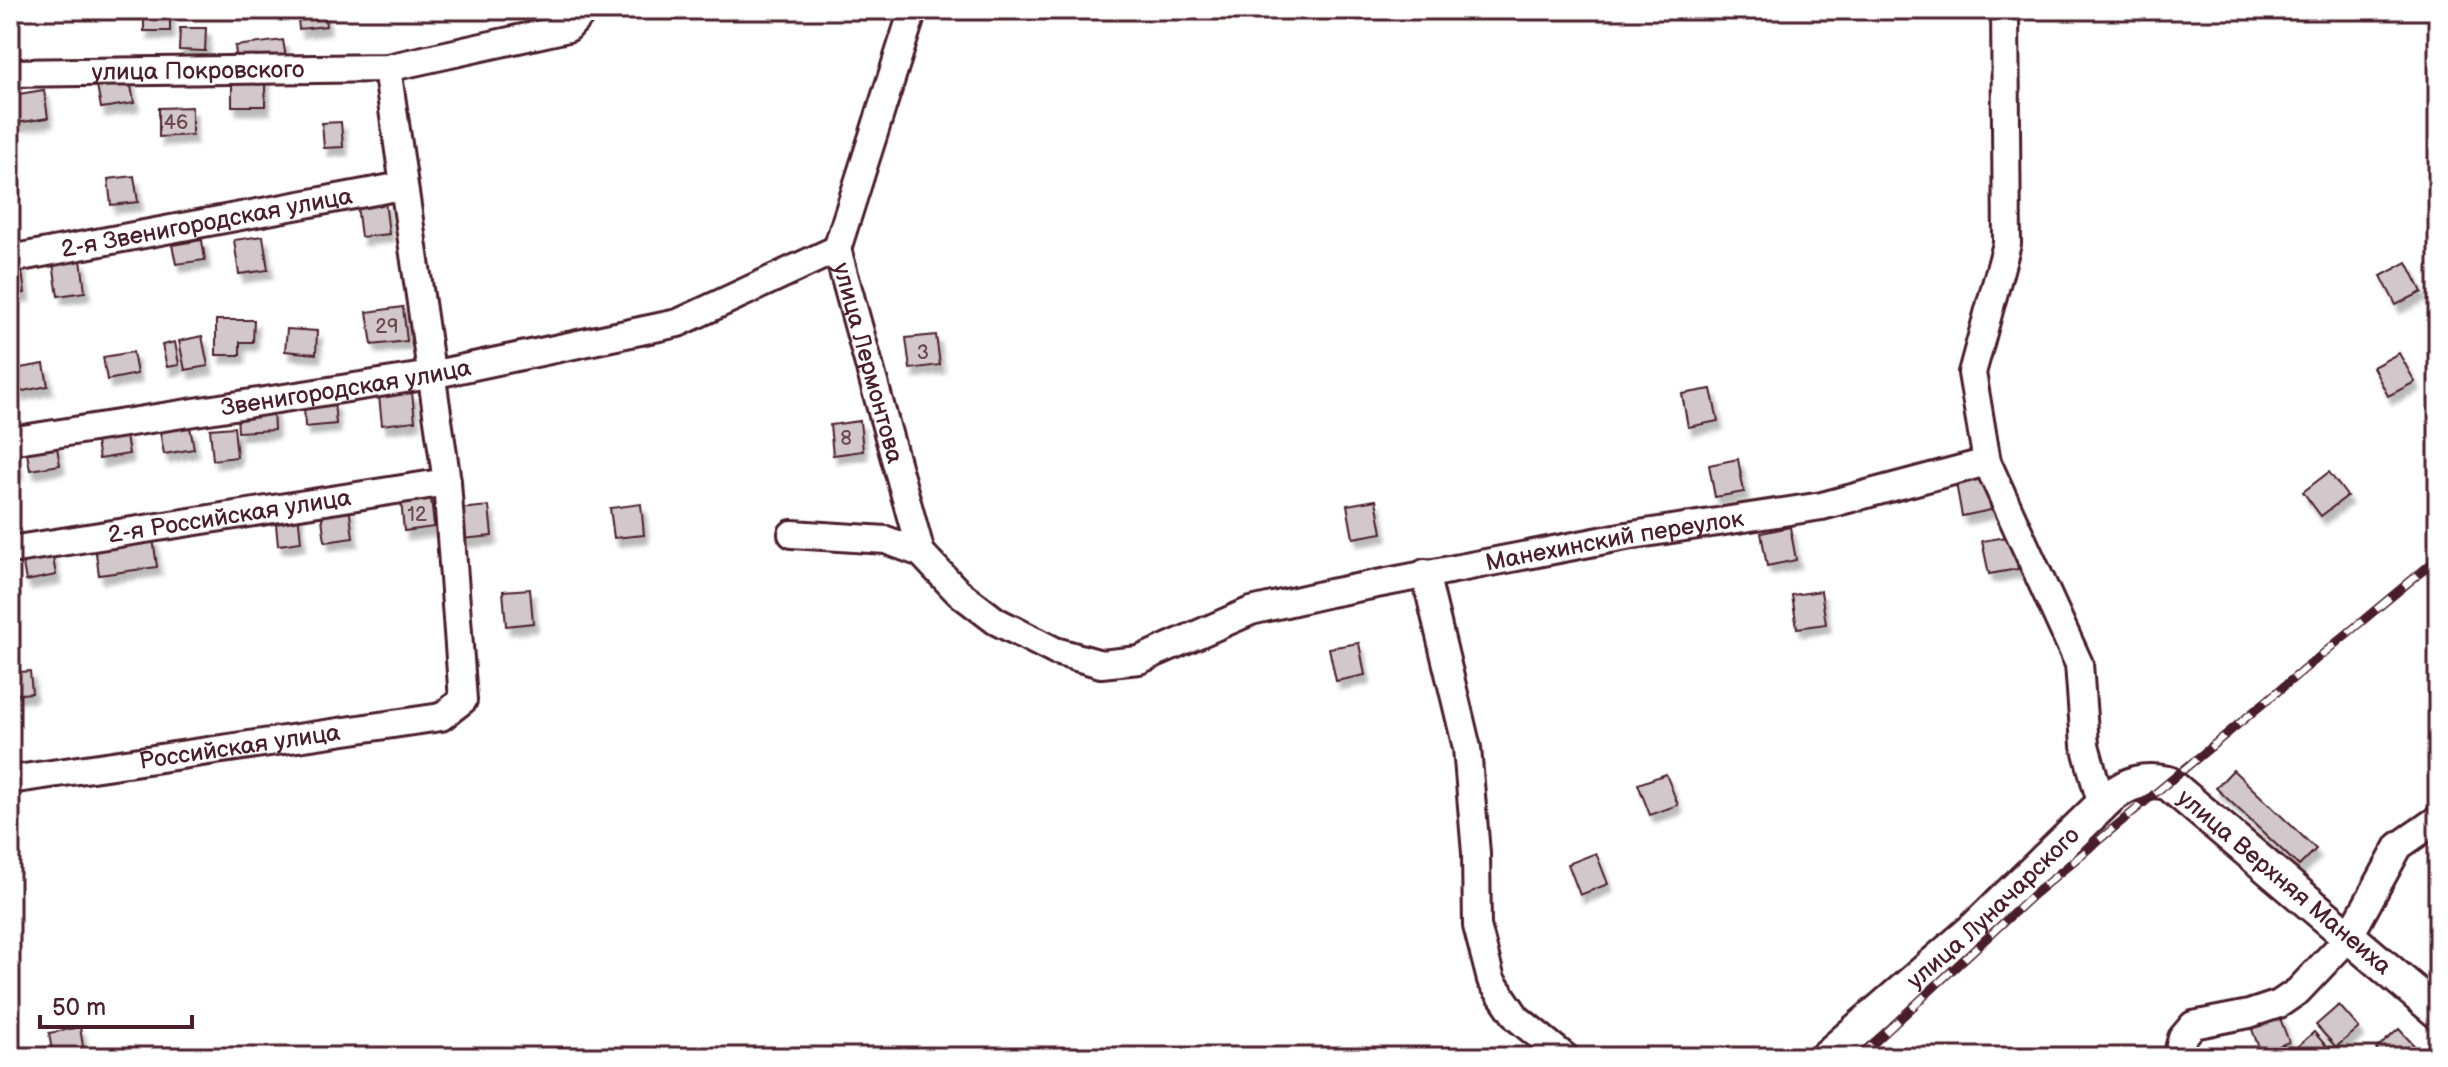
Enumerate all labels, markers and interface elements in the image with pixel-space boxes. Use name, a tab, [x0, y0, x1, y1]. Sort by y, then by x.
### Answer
street label: улица Покровского	[91, 55, 305, 87]
house number: 46	[164, 111, 188, 135]
street label: 2-я Звенигородская улица	[59, 182, 355, 264]
street label: улица Лермонтова	[826, 259, 910, 467]
house number: 29	[375, 315, 399, 339]
house number: 3	[917, 341, 929, 365]
street label: Звенигородская улица	[219, 353, 474, 423]
house number: 8	[840, 427, 852, 451]
street label: 2-я Российская улица	[106, 483, 353, 550]
house number: 12	[407, 503, 427, 527]
street label: Манехинский переулок	[1483, 504, 1746, 578]
street label: Российская улица	[137, 718, 342, 776]
street label: улица Верхняя Манеиха	[2171, 783, 2397, 981]
street label: улица Луначарского	[1901, 821, 2086, 995]
scale bar	[40, 979, 192, 1029]
text: 50 m	[52, 993, 106, 1022]

